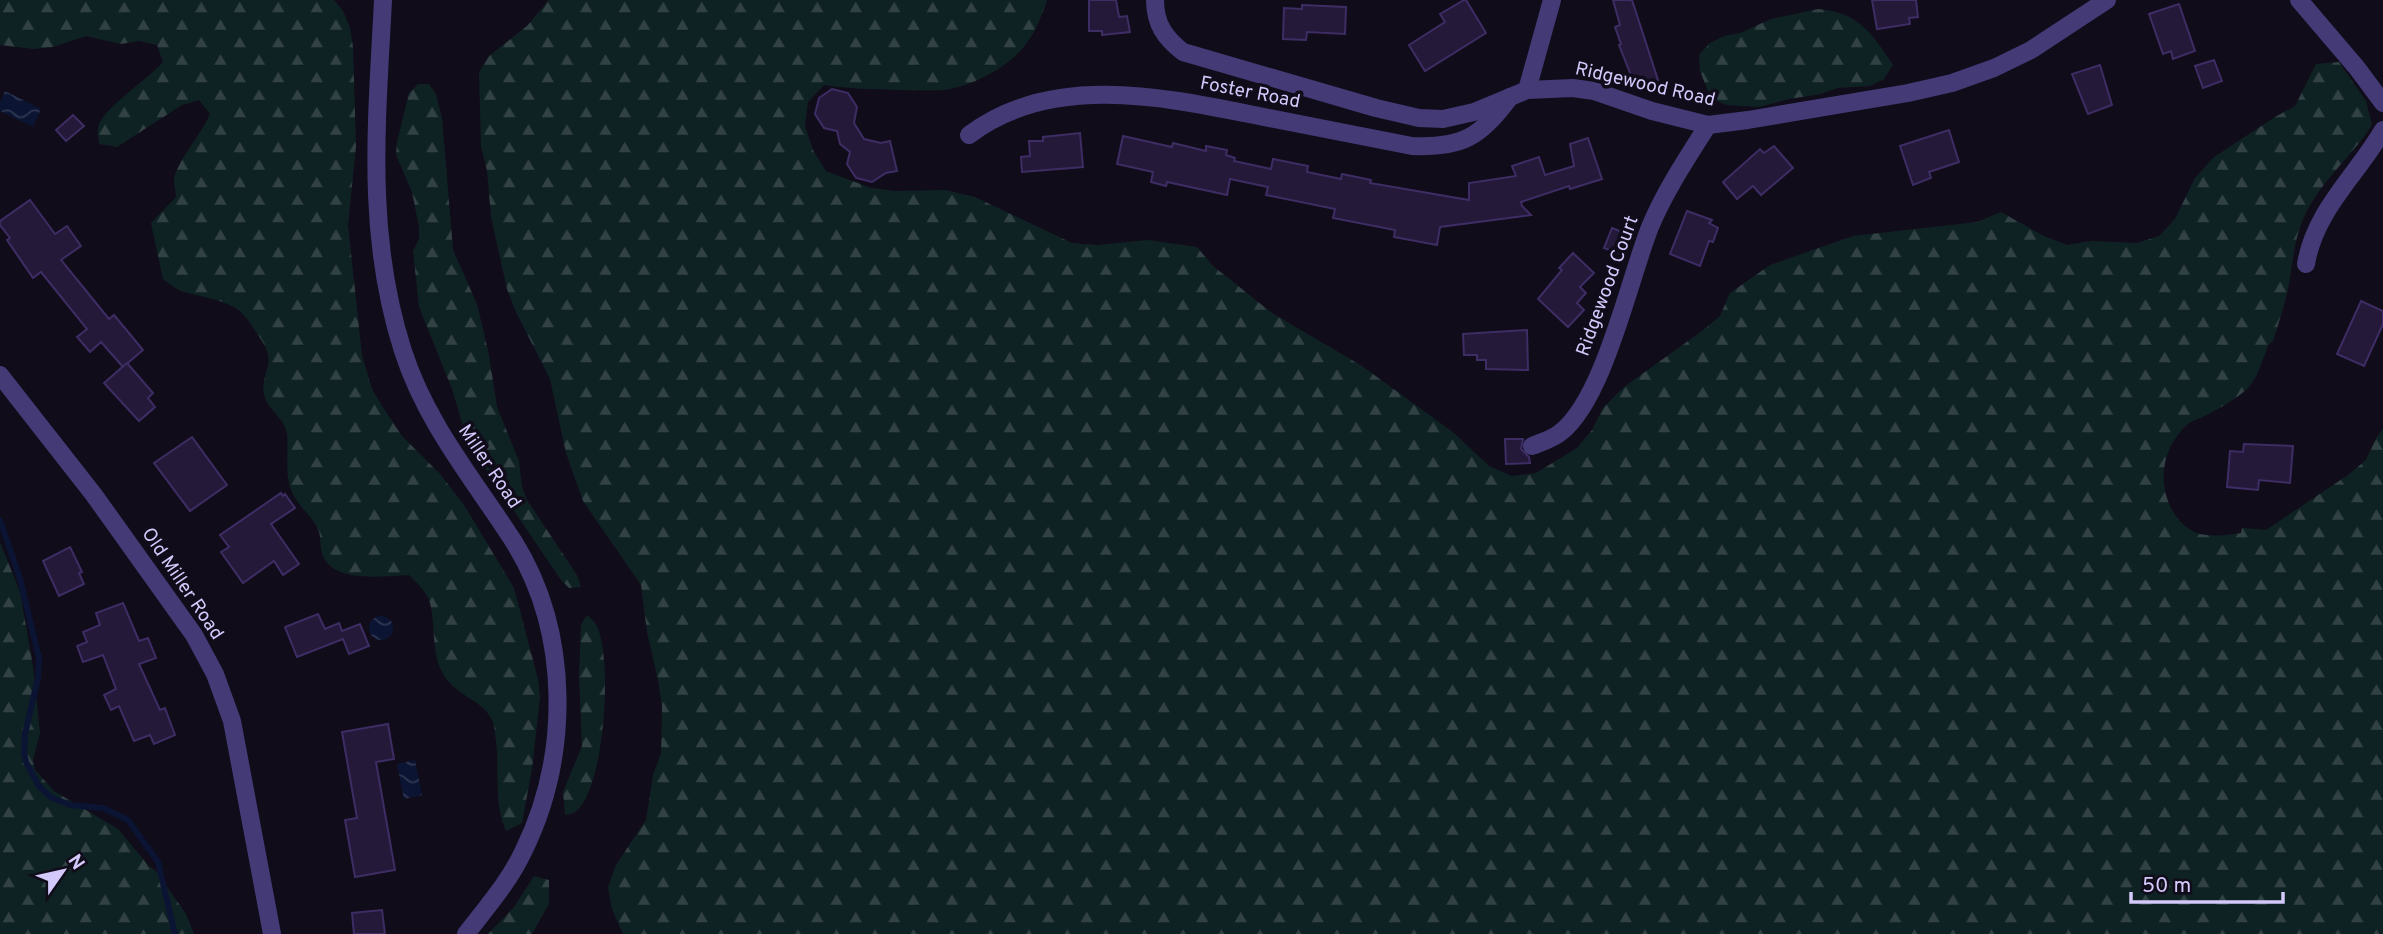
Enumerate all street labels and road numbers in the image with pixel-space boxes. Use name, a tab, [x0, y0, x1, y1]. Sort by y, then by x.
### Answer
street label: Ridgewood Road	[1573, 57, 1717, 113]
street label: Foster Road	[1198, 72, 1302, 114]
street label: Ridgewood Court	[1571, 212, 1645, 360]
street label: Miller Road	[452, 420, 526, 514]
street label: Old Miller Road	[136, 523, 228, 645]

